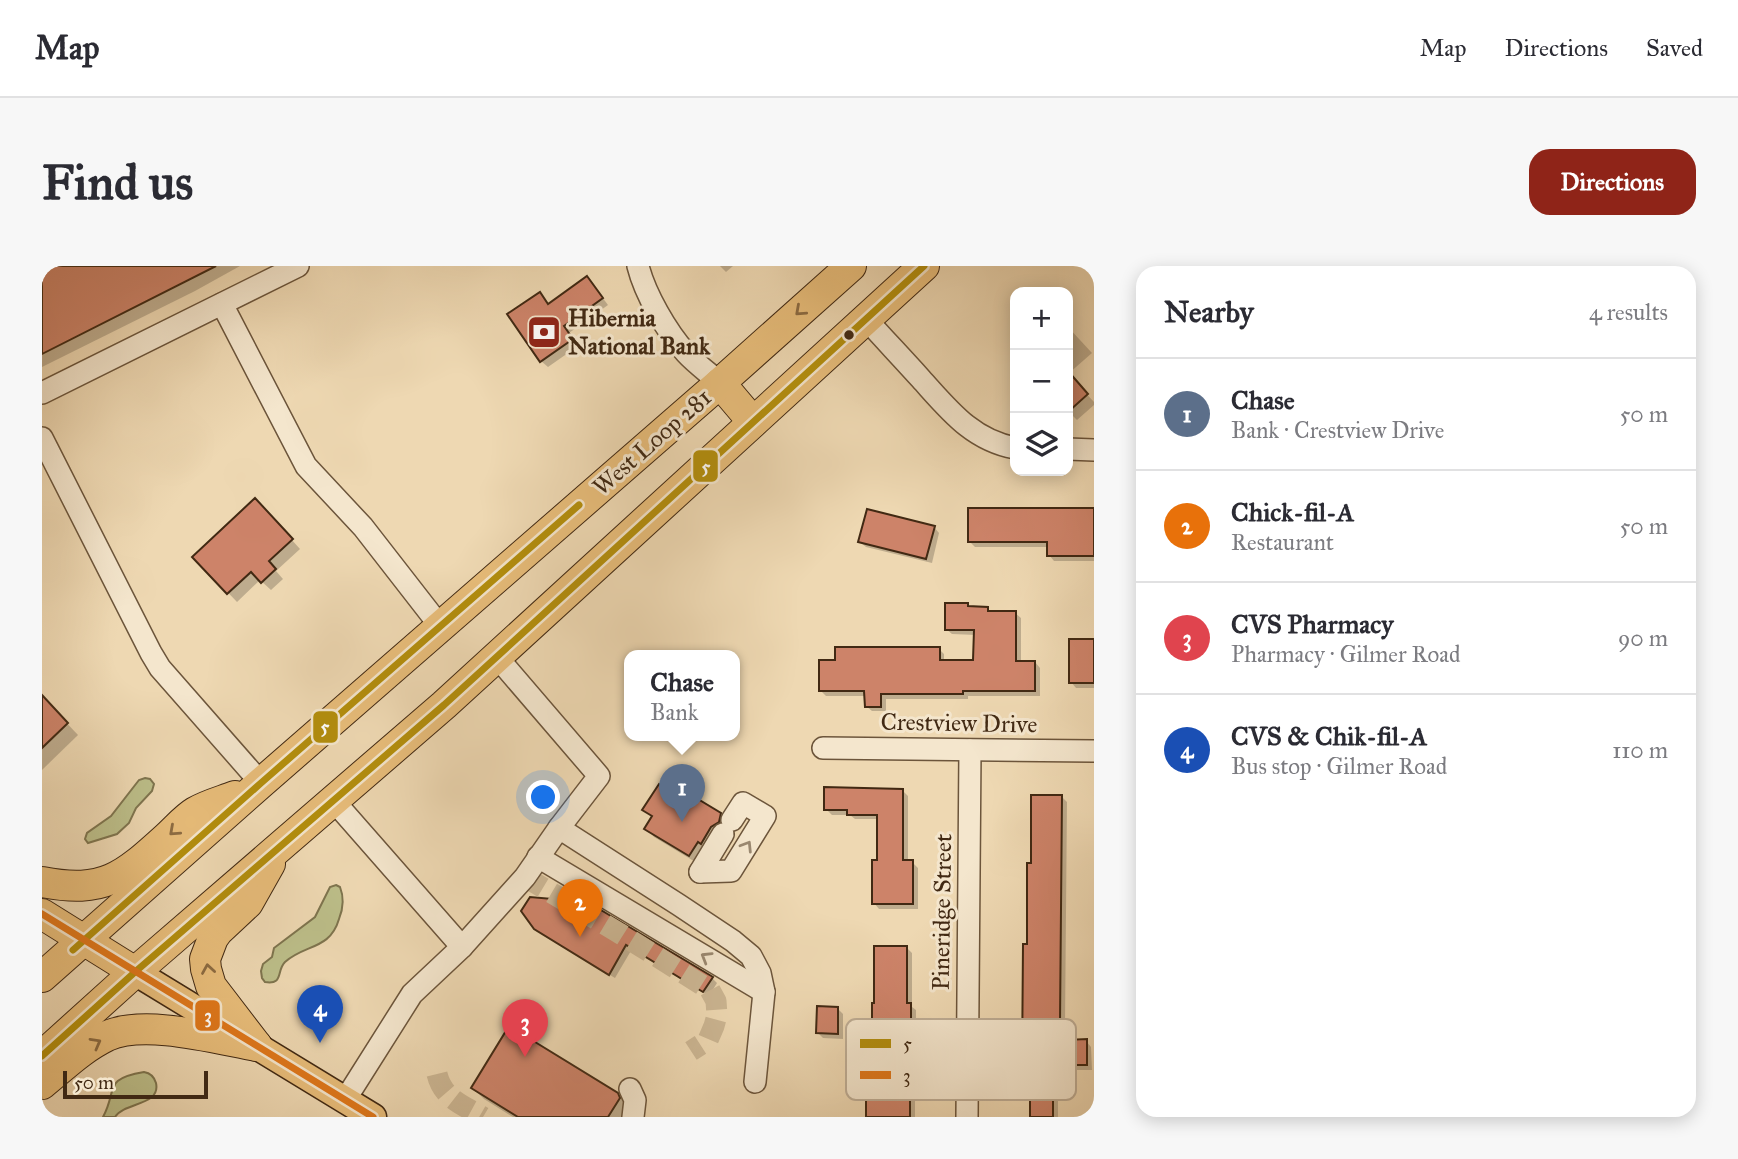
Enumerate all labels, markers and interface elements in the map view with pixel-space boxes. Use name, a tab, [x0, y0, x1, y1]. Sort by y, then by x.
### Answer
text: Map	[35, 28, 99, 68]
text: Map	[1420, 33, 1467, 63]
text: Directions	[1505, 33, 1608, 63]
text: Saved	[1646, 33, 1703, 63]
button: Directions	[1529, 149, 1696, 215]
text: Find us	[42, 153, 193, 212]
map controls	[1010, 287, 1073, 476]
button: +	[1010, 287, 1073, 350]
text: Nearby	[1164, 294, 1254, 330]
text: 4 results	[1589, 298, 1668, 326]
place label: Hibernia National Bank	[568, 303, 711, 361]
one-way arrow	[795, 303, 808, 316]
bank icon: Hibernia National Bank	[525, 313, 563, 351]
unlabelled marker	[842, 328, 856, 342]
button: −	[1010, 350, 1073, 413]
street label: West Loop 281	[586, 382, 718, 502]
text: Chase	[1231, 384, 1294, 416]
text: 1	[1182, 400, 1192, 428]
text: 50 m	[1620, 400, 1668, 428]
button: layers	[1010, 413, 1073, 476]
text: Bank · Crestview Drive	[1231, 416, 1444, 444]
line badge: 5	[692, 449, 719, 483]
text: 5	[702, 455, 711, 478]
text: Chick-fil-A	[1231, 496, 1354, 528]
text: 2	[1181, 512, 1193, 540]
text: 50 m	[1620, 512, 1668, 540]
text: Restaurant	[1231, 528, 1334, 556]
text: CVS Pharmacy	[1231, 608, 1393, 640]
text: 3	[1182, 624, 1192, 652]
text: 90 m	[1618, 624, 1668, 652]
text: Pharmacy · Gilmer Road	[1231, 640, 1461, 668]
popup	[624, 650, 740, 741]
text: Chase	[650, 666, 714, 698]
text: Bank	[650, 698, 698, 726]
street label: Crestview Drive	[880, 707, 1038, 739]
line badge: 5	[312, 710, 339, 744]
text: 5	[321, 715, 330, 738]
text: CVS & Chik-fil-A	[1231, 720, 1427, 752]
text: 4	[1181, 736, 1193, 764]
text: 110 m	[1612, 736, 1668, 764]
text: Bus stop · Gilmer Road	[1231, 752, 1447, 780]
pin: 1	[659, 764, 705, 822]
your location	[526, 780, 560, 814]
one-way arrow	[169, 822, 182, 835]
street label: Pineridge Street	[926, 833, 958, 991]
one-way arrow	[738, 840, 751, 853]
pin: 2	[557, 879, 603, 937]
one-way arrow	[700, 952, 713, 965]
one-way arrow	[201, 963, 216, 975]
pin: 4	[297, 985, 343, 1043]
line badge: 3	[194, 999, 221, 1032]
pin: 3	[502, 999, 548, 1057]
text: 3	[204, 1004, 212, 1028]
legend	[846, 1019, 1076, 1100]
text: 5	[903, 1032, 912, 1055]
one-way arrow	[88, 1037, 101, 1051]
text: 3	[903, 1064, 911, 1087]
scale bar	[63, 1068, 208, 1100]
text: 50 m	[74, 1071, 114, 1094]

